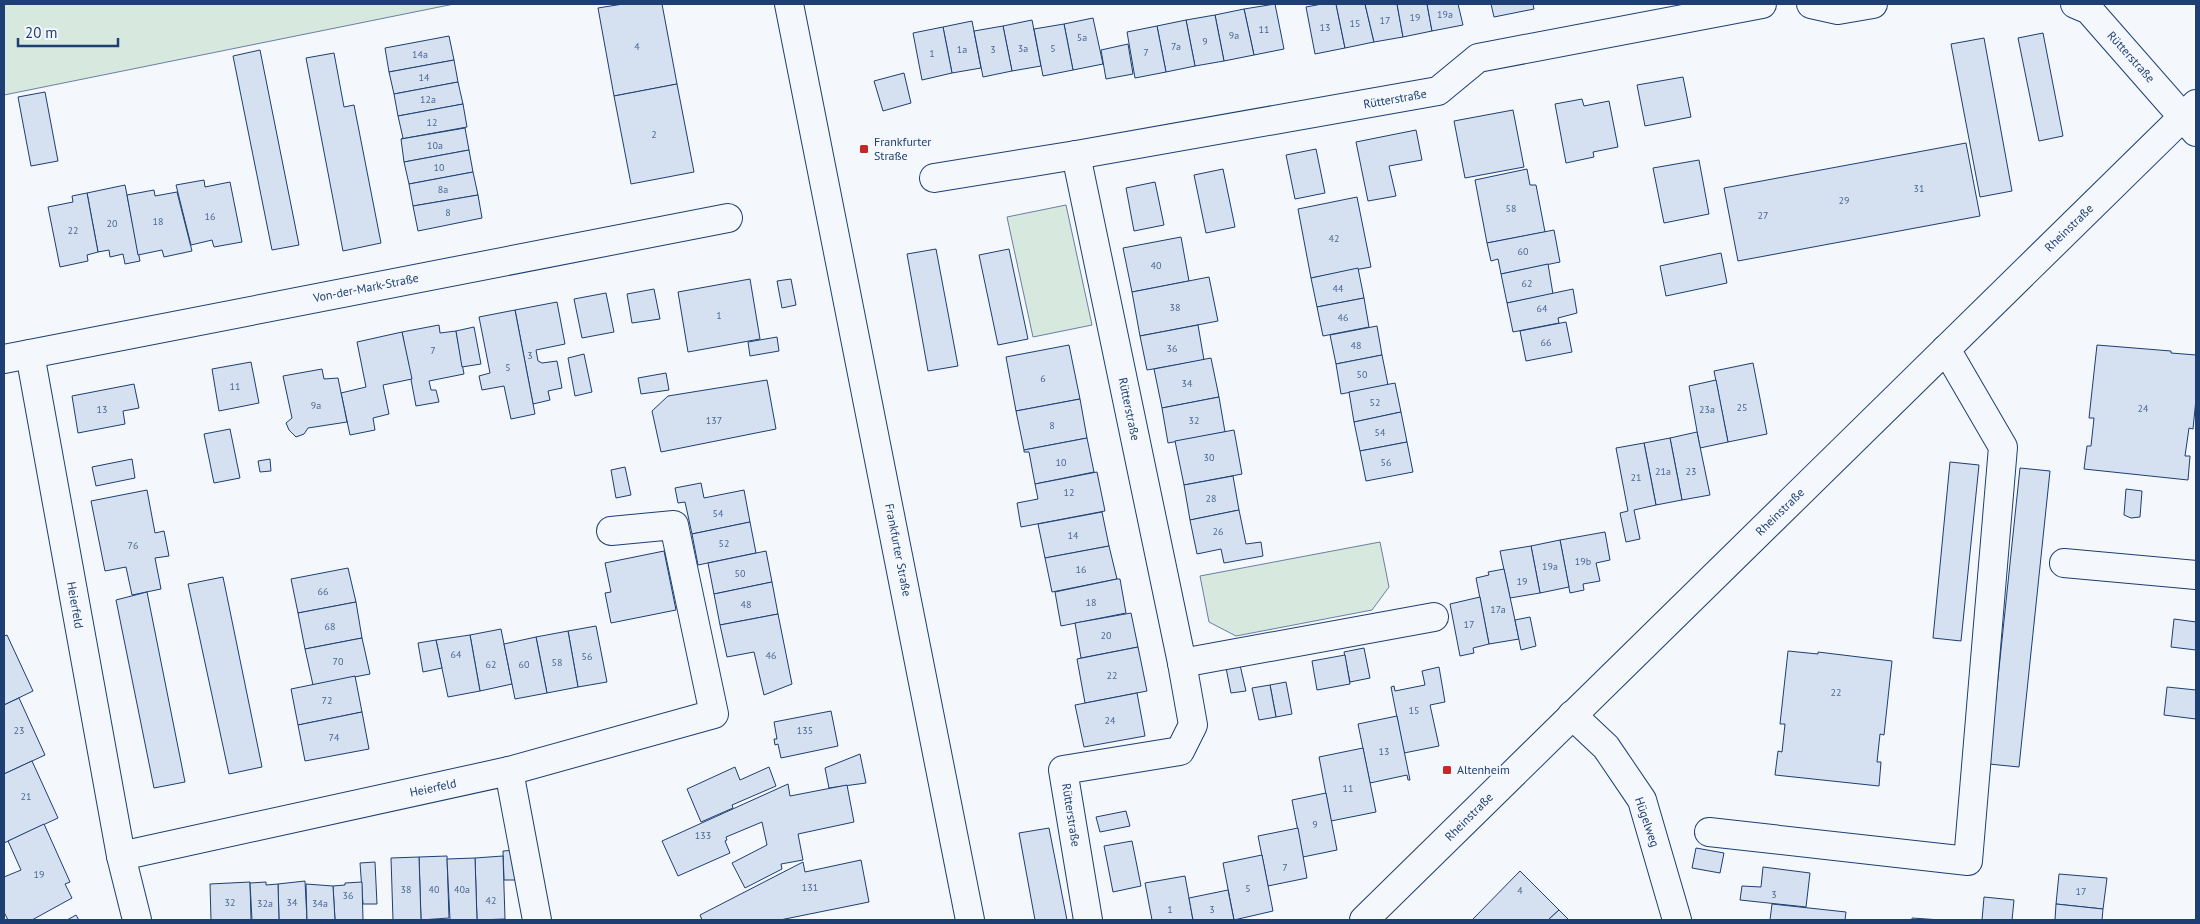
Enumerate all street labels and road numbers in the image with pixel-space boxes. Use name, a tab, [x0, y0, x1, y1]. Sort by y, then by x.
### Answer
street label: Rütterstraße	[2104, 28, 2158, 85]
street label: Rütterstraße	[1362, 86, 1428, 111]
street label: Rheinstraße	[2041, 201, 2096, 255]
street label: Von-der-Mark-Straße	[311, 270, 420, 305]
street label: Rütterstraße	[1115, 376, 1143, 442]
street label: Rheinstraße	[1752, 485, 1807, 539]
street label: Frankfurter Straße	[882, 502, 915, 598]
street label: Heierfeld	[64, 580, 87, 630]
street label: Heierfeld	[408, 775, 458, 800]
street label: Rütterstraße	[1059, 782, 1084, 848]
street label: Rheinstraße	[1441, 789, 1496, 844]
street label: Hügelweg	[1632, 795, 1663, 849]

